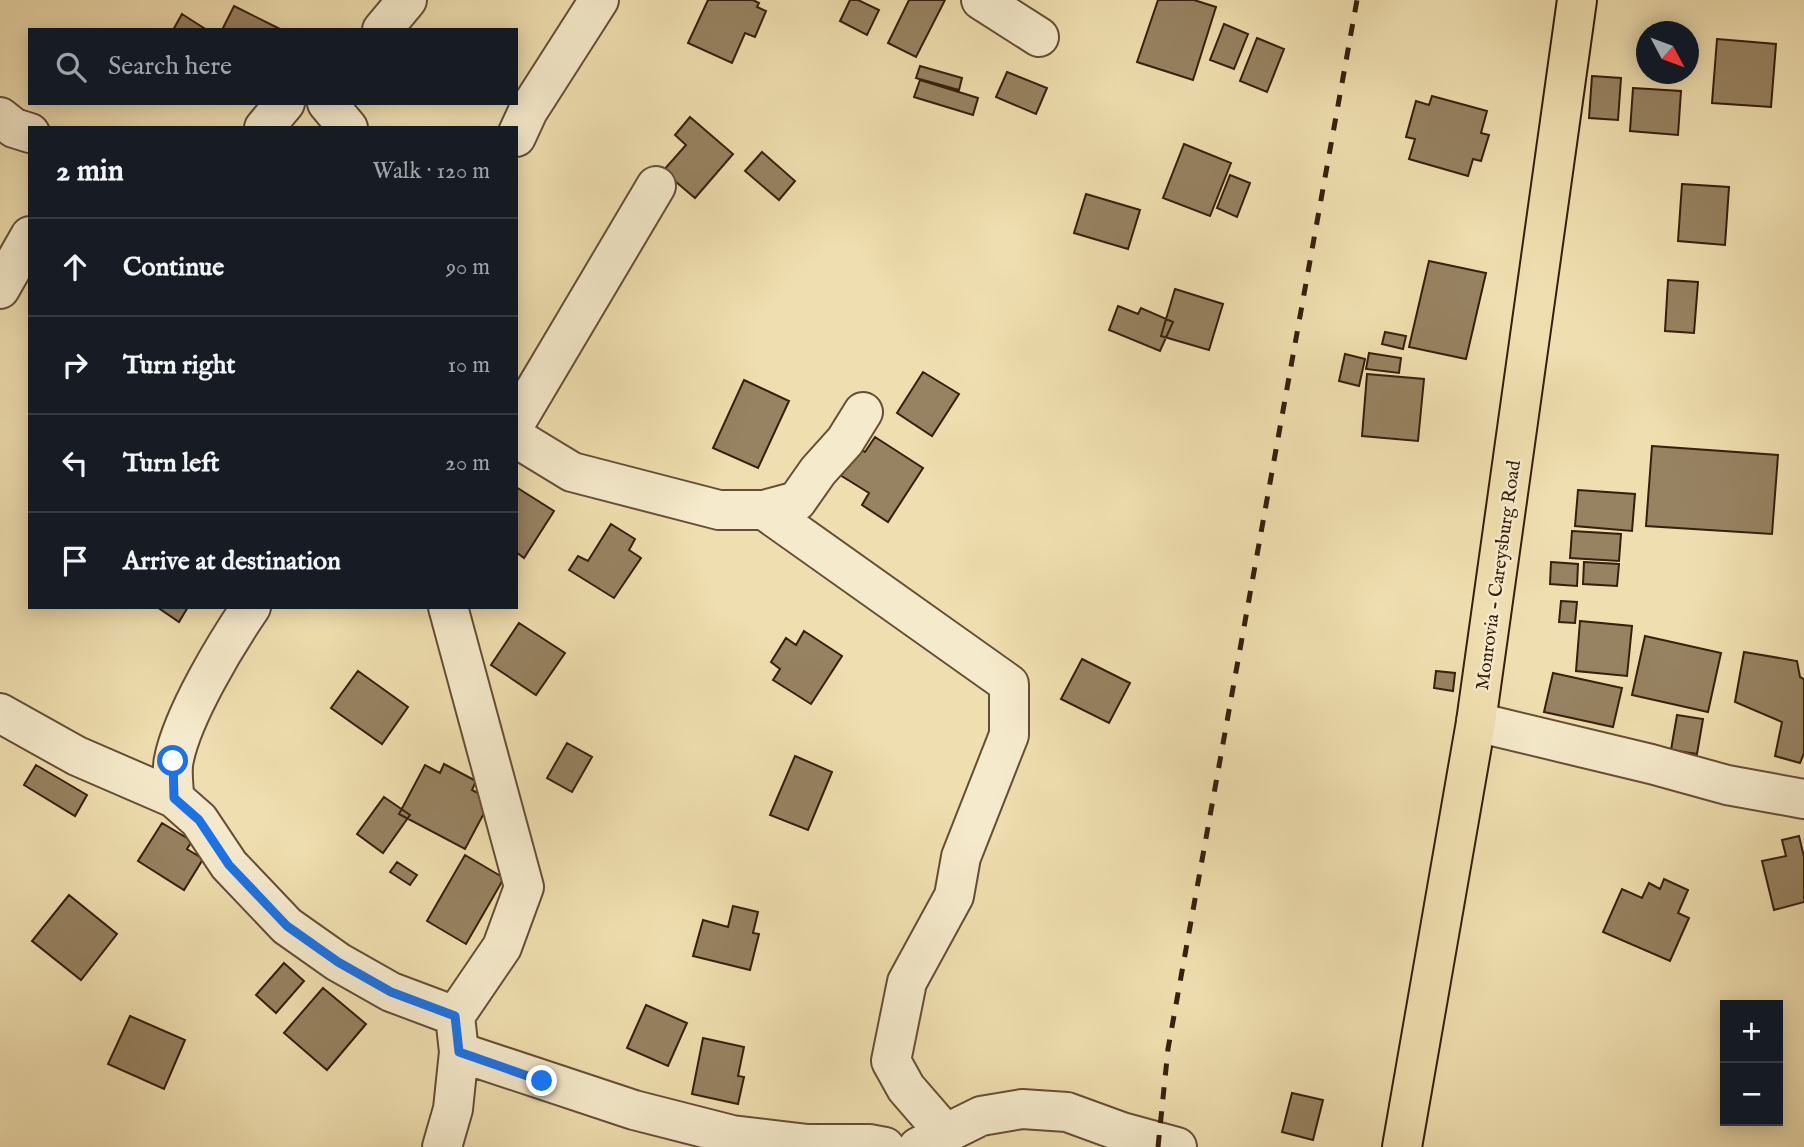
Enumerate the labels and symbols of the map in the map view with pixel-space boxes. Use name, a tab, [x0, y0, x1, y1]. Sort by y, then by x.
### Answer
north arrow	[1636, 21, 1699, 84]
street label: Monrovia - Careysburg Road	[1471, 458, 1527, 692]
route start	[157, 745, 188, 776]
route end	[526, 1065, 557, 1096]

